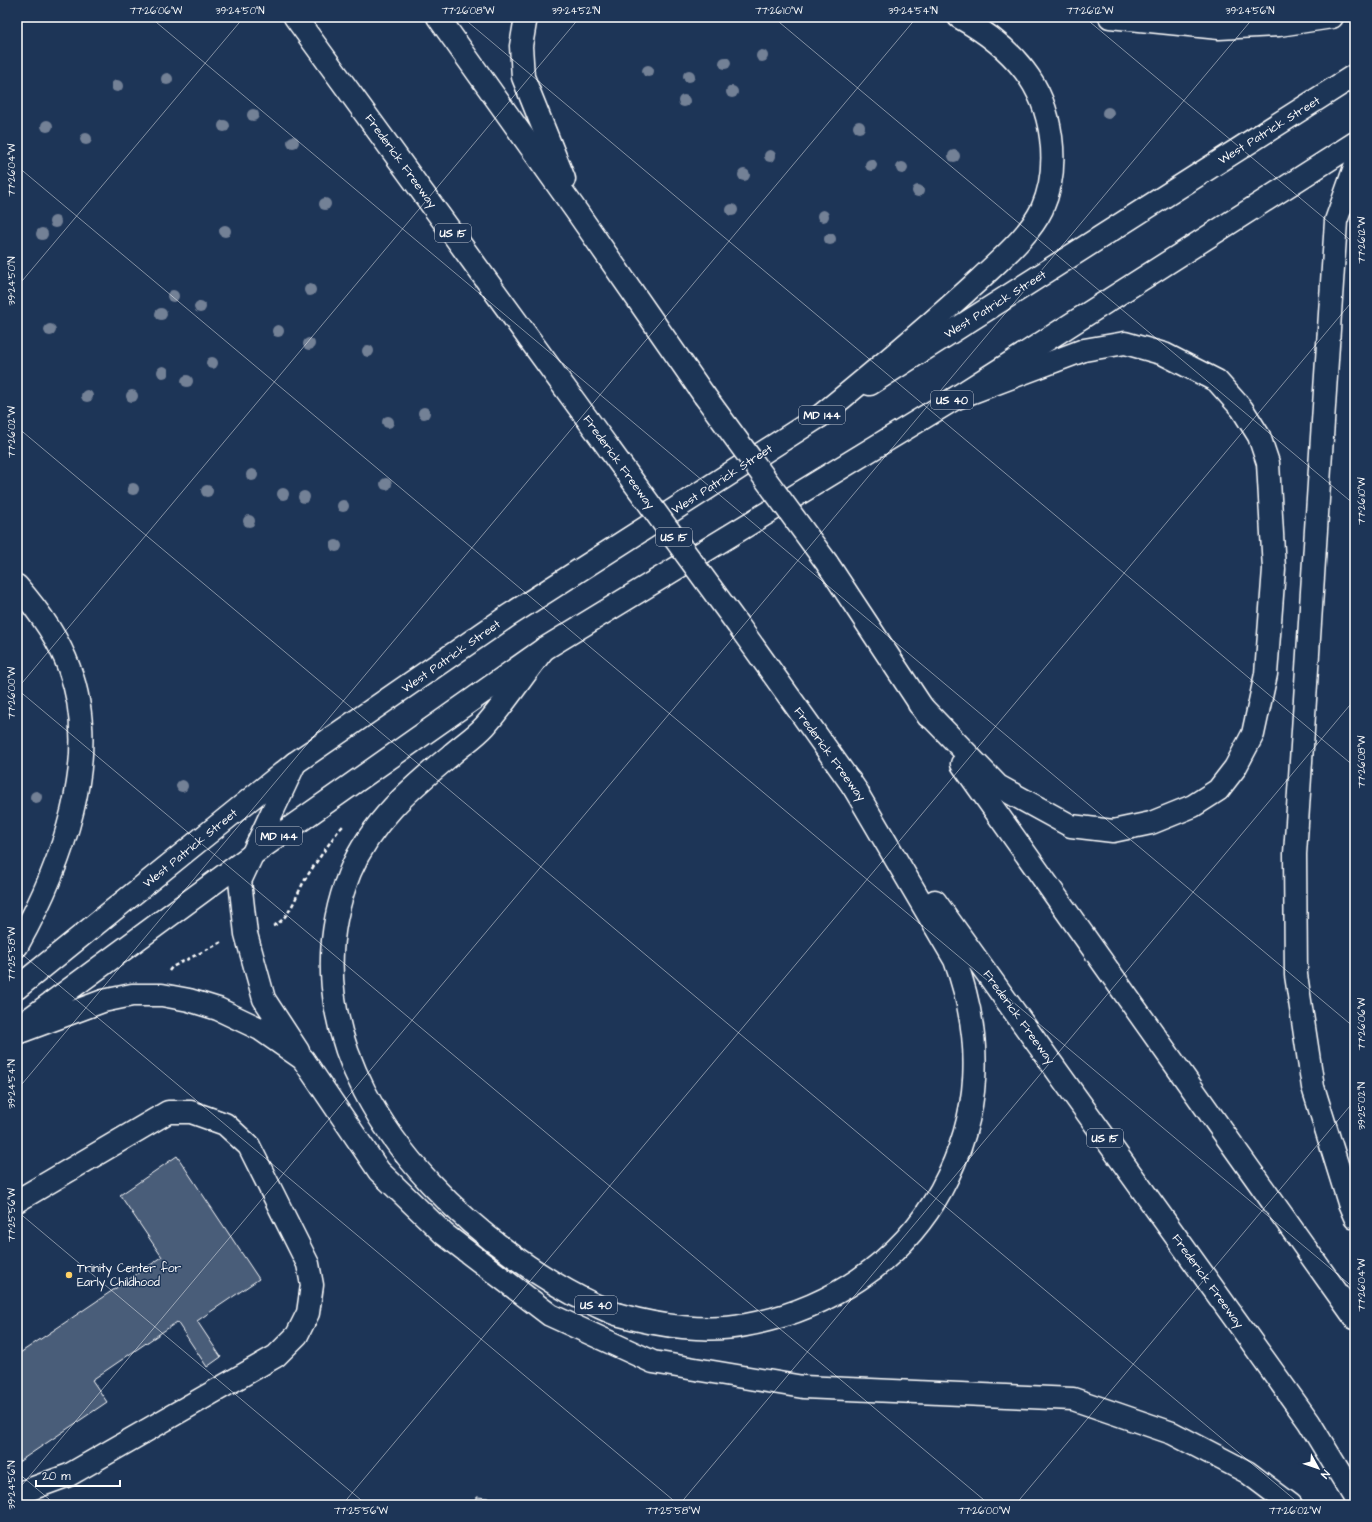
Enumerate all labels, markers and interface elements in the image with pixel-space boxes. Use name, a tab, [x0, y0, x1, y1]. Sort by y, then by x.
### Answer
text: 77°26'06"W	[130, 4, 183, 18]
text: 39°24'50"N	[215, 4, 265, 18]
text: 77°26'08"W	[442, 4, 495, 18]
text: 39°24'52"N	[552, 4, 600, 18]
text: 77°26'10"W	[755, 4, 803, 18]
text: 39°24'54"N	[888, 4, 938, 18]
text: 77°26'12"W	[1067, 4, 1114, 18]
text: 39°24'56"N	[1225, 4, 1275, 18]
street label: West Patrick Street	[1215, 92, 1324, 169]
street label: Frederick Freeway	[360, 111, 441, 213]
text: 77°26'04"W	[5, 143, 19, 197]
text: 77°26'12"W	[1355, 216, 1369, 263]
road number: US 15	[435, 224, 471, 242]
text: 39°24'50"N	[5, 256, 19, 306]
street label: West Patrick Street	[941, 266, 1050, 343]
road number: US 40	[931, 391, 973, 409]
text: 77°26'02"W	[5, 405, 19, 458]
road number: MD 144	[799, 406, 845, 424]
street label: Frederick Freeway	[578, 412, 659, 514]
street label: West Patrick Street	[668, 440, 776, 518]
text: 77°26'10"W	[1355, 477, 1369, 525]
road number: US 15	[656, 528, 692, 546]
street label: West Patrick Street	[398, 616, 504, 697]
text: 77°26'00"W	[5, 666, 19, 719]
street label: Frederick Freeway	[789, 704, 870, 806]
text: 77°26'08"W	[1355, 735, 1369, 788]
street label: West Patrick Street	[139, 805, 241, 892]
road number: MD 144	[256, 827, 302, 845]
text: 77°25'58"W	[5, 926, 19, 981]
street label: Frederick Freeway	[978, 967, 1059, 1069]
text: 77°26'06"W	[1355, 997, 1369, 1050]
text: 39°24'54"N	[5, 1059, 19, 1109]
text: 39°25'02"N	[1355, 1082, 1369, 1130]
road number: US 15	[1087, 1129, 1123, 1147]
text: 77°25'56"W	[5, 1187, 19, 1242]
street label: Frederick Freeway	[1167, 1231, 1248, 1333]
text: 77°26'04"W	[1355, 1258, 1369, 1312]
place label: Trinity Center for Early Childhood	[77, 1260, 182, 1292]
marker: Trinity Center for Early Childhood	[64, 1270, 74, 1280]
road number: US 40	[575, 1296, 617, 1314]
north arrow	[1298, 1448, 1338, 1488]
text: 39°24'56"N	[5, 1460, 19, 1510]
scale bar	[36, 1462, 120, 1488]
text: N	[1317, 1467, 1333, 1482]
text: 20 m	[42, 1468, 71, 1485]
text: 77°25'56"W	[334, 1504, 389, 1518]
text: 77°25'58"W	[646, 1504, 701, 1518]
text: 77°26'00"W	[958, 1504, 1011, 1518]
text: 77°26'02"W	[1269, 1504, 1322, 1518]

